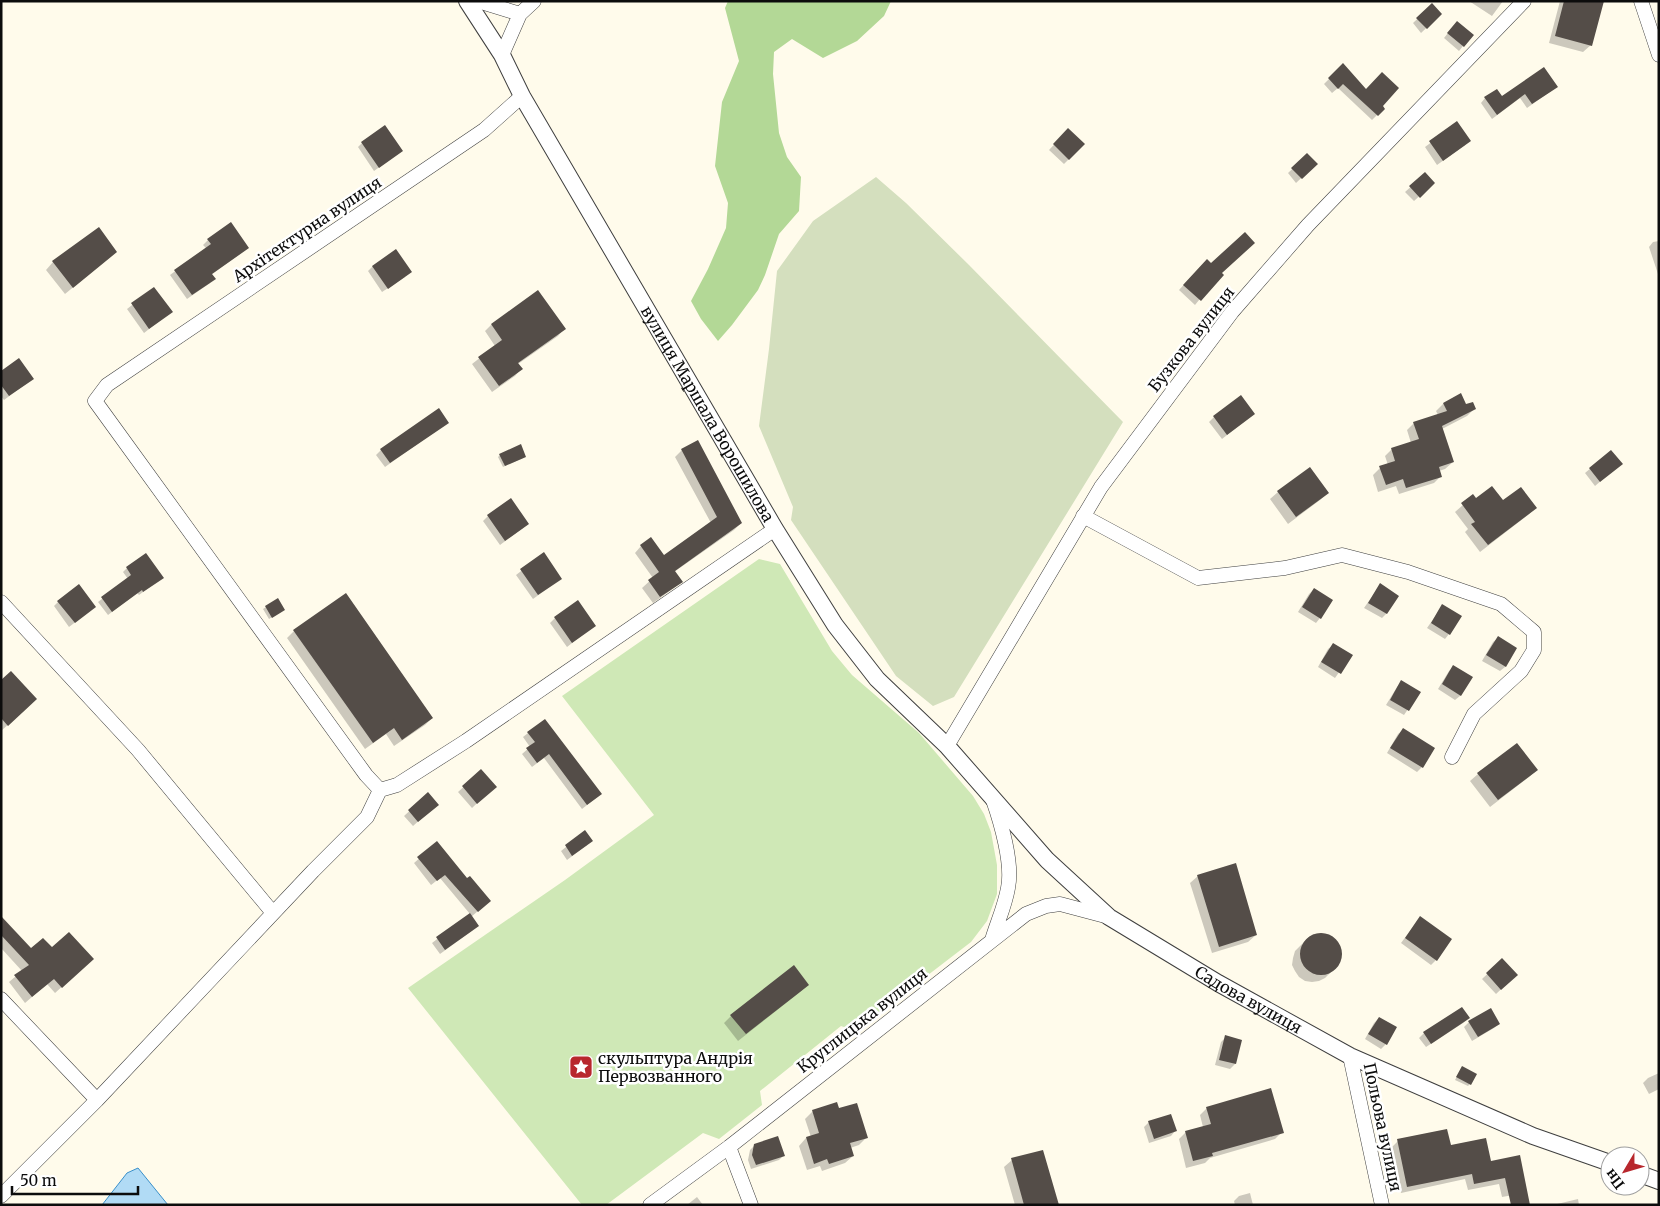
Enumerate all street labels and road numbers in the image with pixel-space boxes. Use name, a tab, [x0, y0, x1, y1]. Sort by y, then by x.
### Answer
street label: Архітектурна вулиця	[228, 172, 385, 287]
street label: Бузкова вулиця	[1144, 282, 1238, 396]
street label: вулиця Маршала Ворошилова	[637, 302, 779, 526]
street label: Садова вулиця	[1191, 961, 1306, 1038]
street label: Круглицька вулиця	[793, 963, 931, 1077]
street label: Польова вулиця	[1360, 1061, 1406, 1193]

